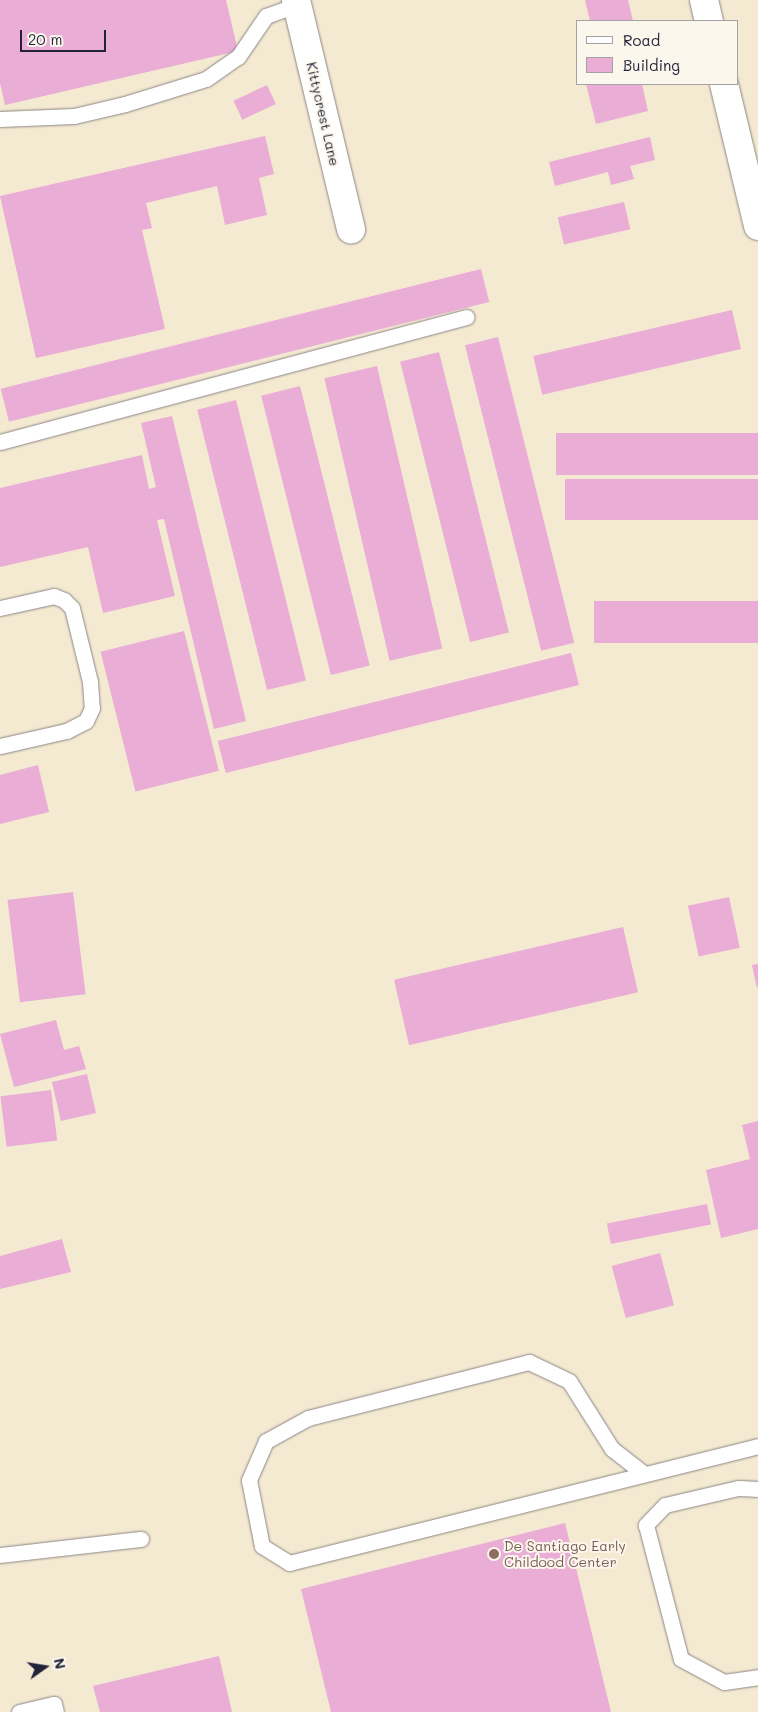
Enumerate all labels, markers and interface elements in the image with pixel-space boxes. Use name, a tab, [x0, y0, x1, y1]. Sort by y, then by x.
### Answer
scale bar	[22, 20, 109, 52]
legend	[576, 20, 738, 85]
text: 20 m	[28, 29, 62, 49]
text: Road	[623, 30, 660, 50]
text: Building	[623, 55, 680, 75]
street label: Kittycrest Lane	[303, 60, 343, 168]
place label: De Santiago Early Childood Center	[504, 1538, 626, 1570]
marker: De Santiago Early Childood Center	[488, 1548, 500, 1560]
north arrow	[20, 1642, 70, 1692]
text: N	[50, 1656, 71, 1671]

